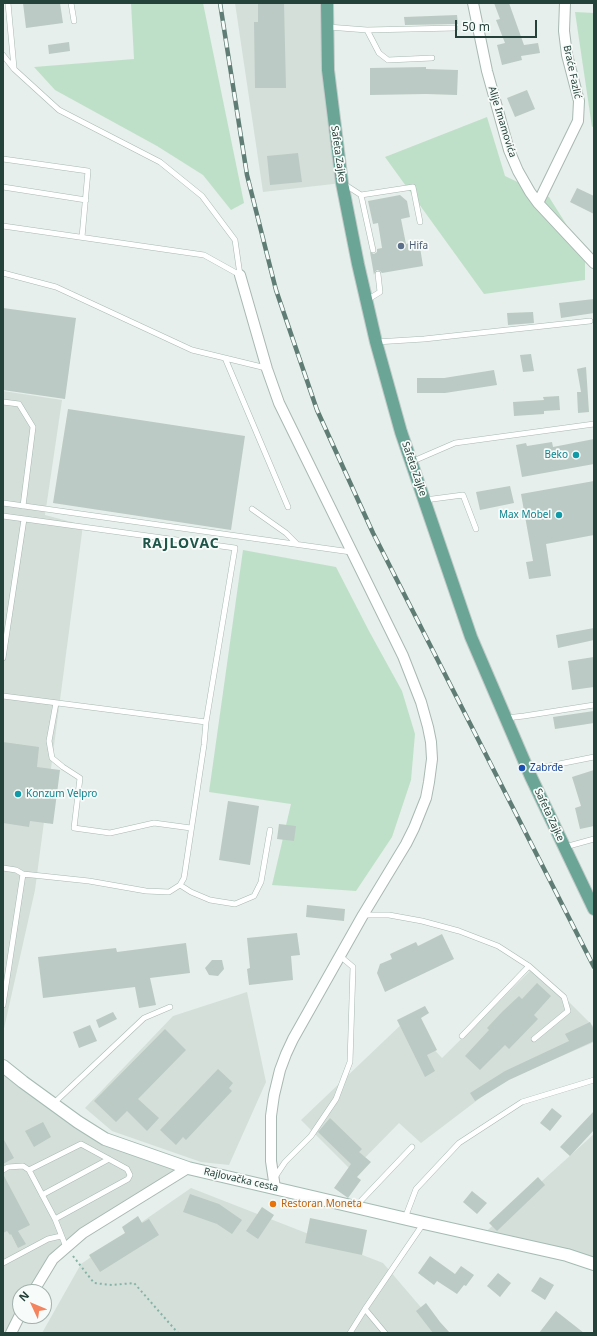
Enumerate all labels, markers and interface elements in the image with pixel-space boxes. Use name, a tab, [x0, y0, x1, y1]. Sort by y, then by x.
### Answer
scale bar	[457, 12, 539, 38]
text: 50 m	[462, 18, 490, 35]
street label: Braće Fazlić	[560, 44, 584, 100]
street label: Alije Imamovića	[485, 85, 519, 159]
street label: Safeta Zajke	[328, 125, 348, 183]
place label: Hifa	[409, 240, 428, 252]
marker: Hifa	[396, 241, 406, 251]
street label: Safeta Zajke	[399, 440, 429, 498]
place label: Beko	[544, 449, 568, 461]
marker: Beko	[571, 450, 581, 460]
place label: Max Mobel	[499, 509, 551, 521]
marker: Max Mobel	[554, 510, 564, 520]
district label: RAJLOVAC	[142, 536, 220, 552]
place label: Zabrđe	[530, 762, 563, 774]
marker: Zabrđe	[517, 763, 527, 773]
street label: Safeta Zajke	[532, 787, 566, 843]
place label: Konzum Velpro	[26, 788, 97, 800]
marker: Konzum Velpro	[13, 789, 23, 799]
street label: Rajlovačka cesta	[202, 1166, 280, 1194]
place label: Restoran Moneta	[281, 1198, 362, 1210]
marker: Restoran Moneta	[268, 1199, 278, 1209]
north arrow	[12, 1284, 52, 1324]
text: N	[15, 1288, 32, 1304]

